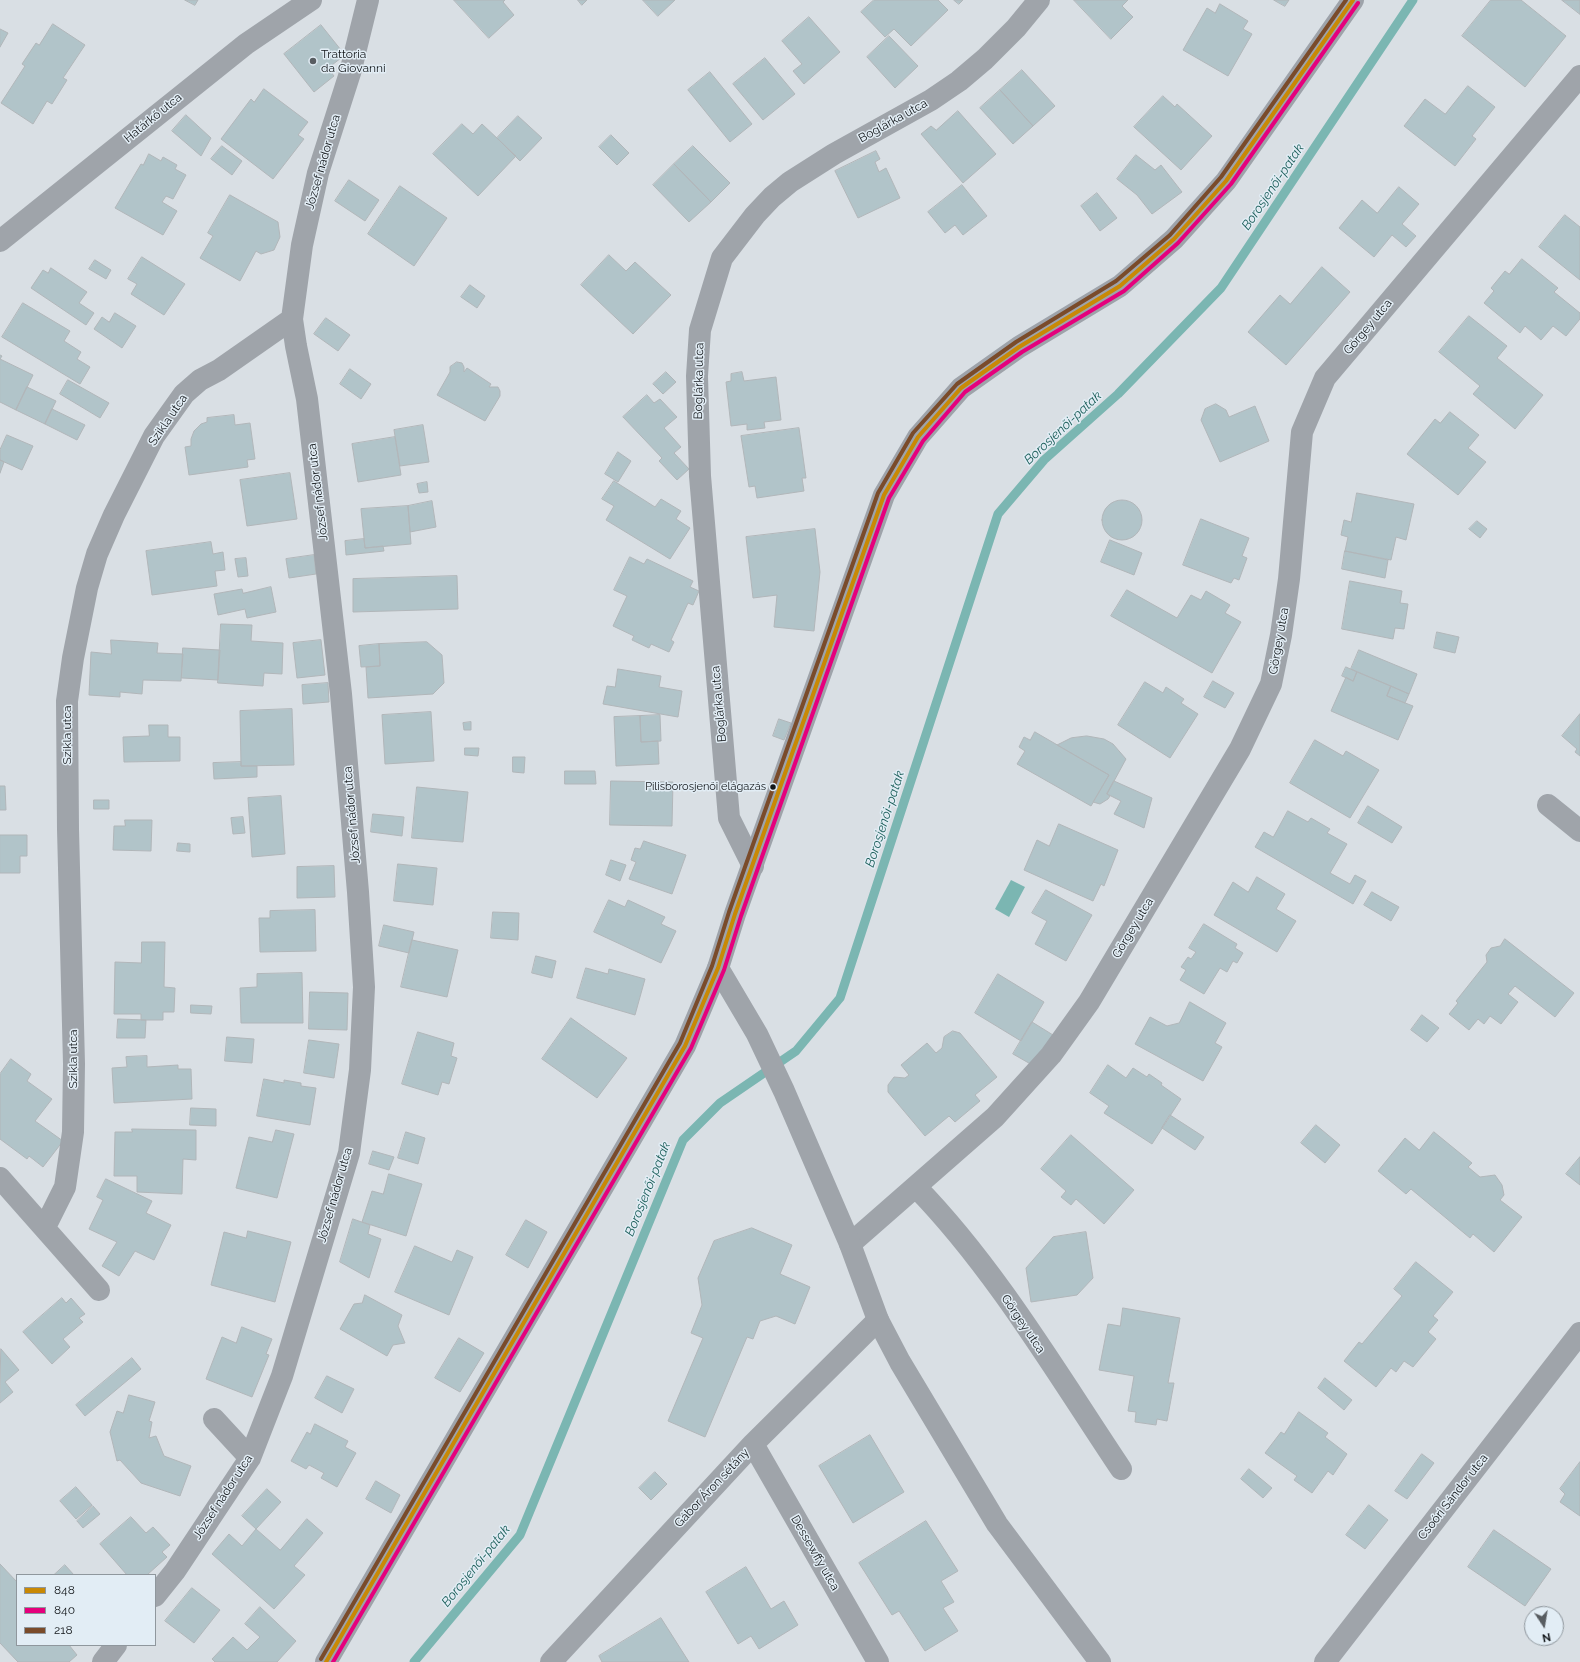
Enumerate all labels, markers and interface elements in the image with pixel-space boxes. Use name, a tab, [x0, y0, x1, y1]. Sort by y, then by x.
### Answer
place label: Trattoria da Giovanni	[321, 47, 386, 75]
marker: Trattoria da Giovanni	[308, 56, 318, 66]
street label: Határkő utca	[121, 90, 185, 146]
street label: Boglárka utca	[856, 96, 930, 146]
street label: József nádor utca	[303, 113, 343, 211]
water label: Borosjenői-patak	[1238, 141, 1308, 233]
street label: Görgey utca	[1341, 296, 1395, 358]
street label: Boglárka utca	[691, 343, 707, 419]
water label: Borosjenői-patak	[1021, 388, 1105, 468]
street label: Szikla utca	[145, 391, 191, 449]
street label: József nádor utca	[305, 443, 331, 541]
street label: Görgey utca	[1266, 606, 1292, 676]
street label: Boglárka utca	[708, 665, 730, 743]
street label: Szikla utca	[60, 705, 74, 765]
street label: József nádor utca	[341, 766, 363, 864]
water label: Borosjenői-patak	[862, 769, 908, 869]
place label: Pilisborosjenői elágazás	[645, 780, 766, 794]
marker: Pilisborosjenői elágazás	[768, 782, 778, 792]
street label: Görgey utca	[1109, 895, 1157, 961]
street label: Szikla utca	[66, 1029, 80, 1089]
water label: Borosjenői-patak	[622, 1140, 674, 1238]
street label: József nádor utca	[315, 1146, 355, 1244]
street label: Görgey utca	[998, 1292, 1048, 1356]
street label: Gábor Áron sétány	[672, 1445, 752, 1531]
street label: Csoóri Sándor utca	[1415, 1451, 1491, 1543]
street label: József nádor utca	[190, 1452, 256, 1542]
street label: Dessewffy utca	[788, 1513, 842, 1593]
water label: Borosjenői-patak	[438, 1522, 514, 1610]
legend	[16, 1574, 156, 1646]
text: 848	[54, 1583, 75, 1597]
text: 840	[54, 1603, 75, 1617]
north arrow	[1524, 1606, 1564, 1646]
text: 218	[54, 1623, 73, 1637]
text: N	[1541, 1630, 1552, 1644]

